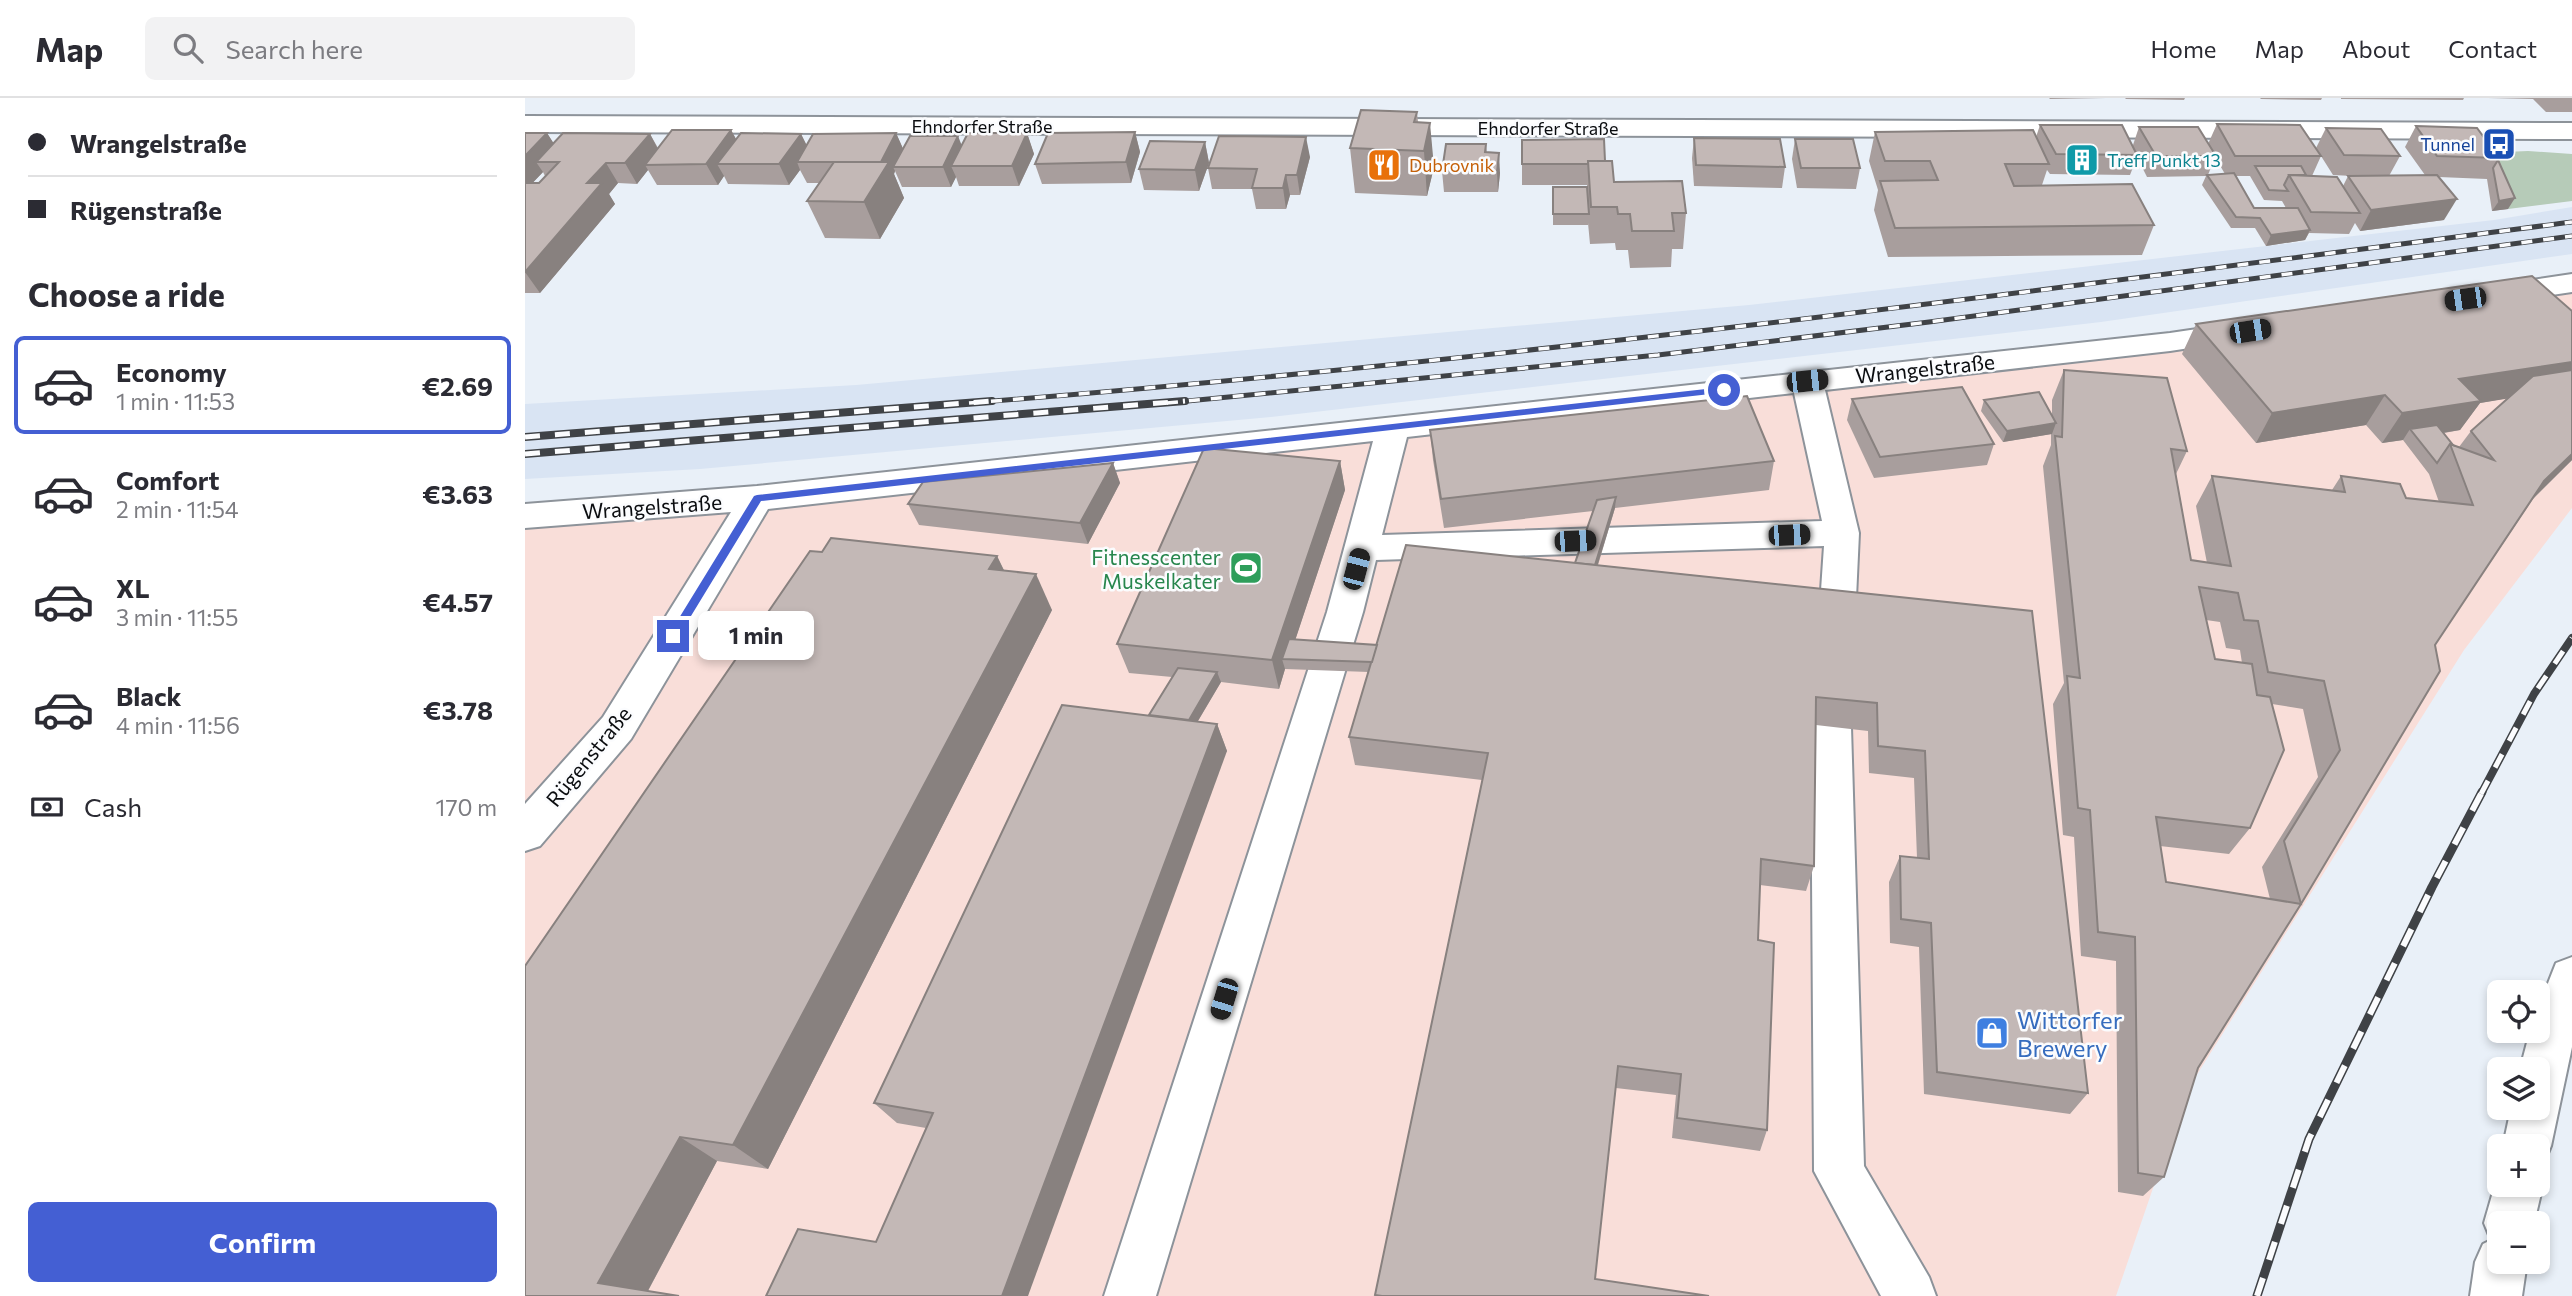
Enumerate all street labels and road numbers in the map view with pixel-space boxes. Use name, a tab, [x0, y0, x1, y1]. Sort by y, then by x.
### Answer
street label: Ehndorfer Straße	[911, 115, 1053, 137]
street label: Ehndorfer Straße	[1477, 117, 1619, 139]
street label: Wrangelstraße	[1854, 348, 1996, 388]
street label: Wrangelstraße	[581, 489, 723, 523]
street label: Rügenstraße	[540, 701, 636, 811]

